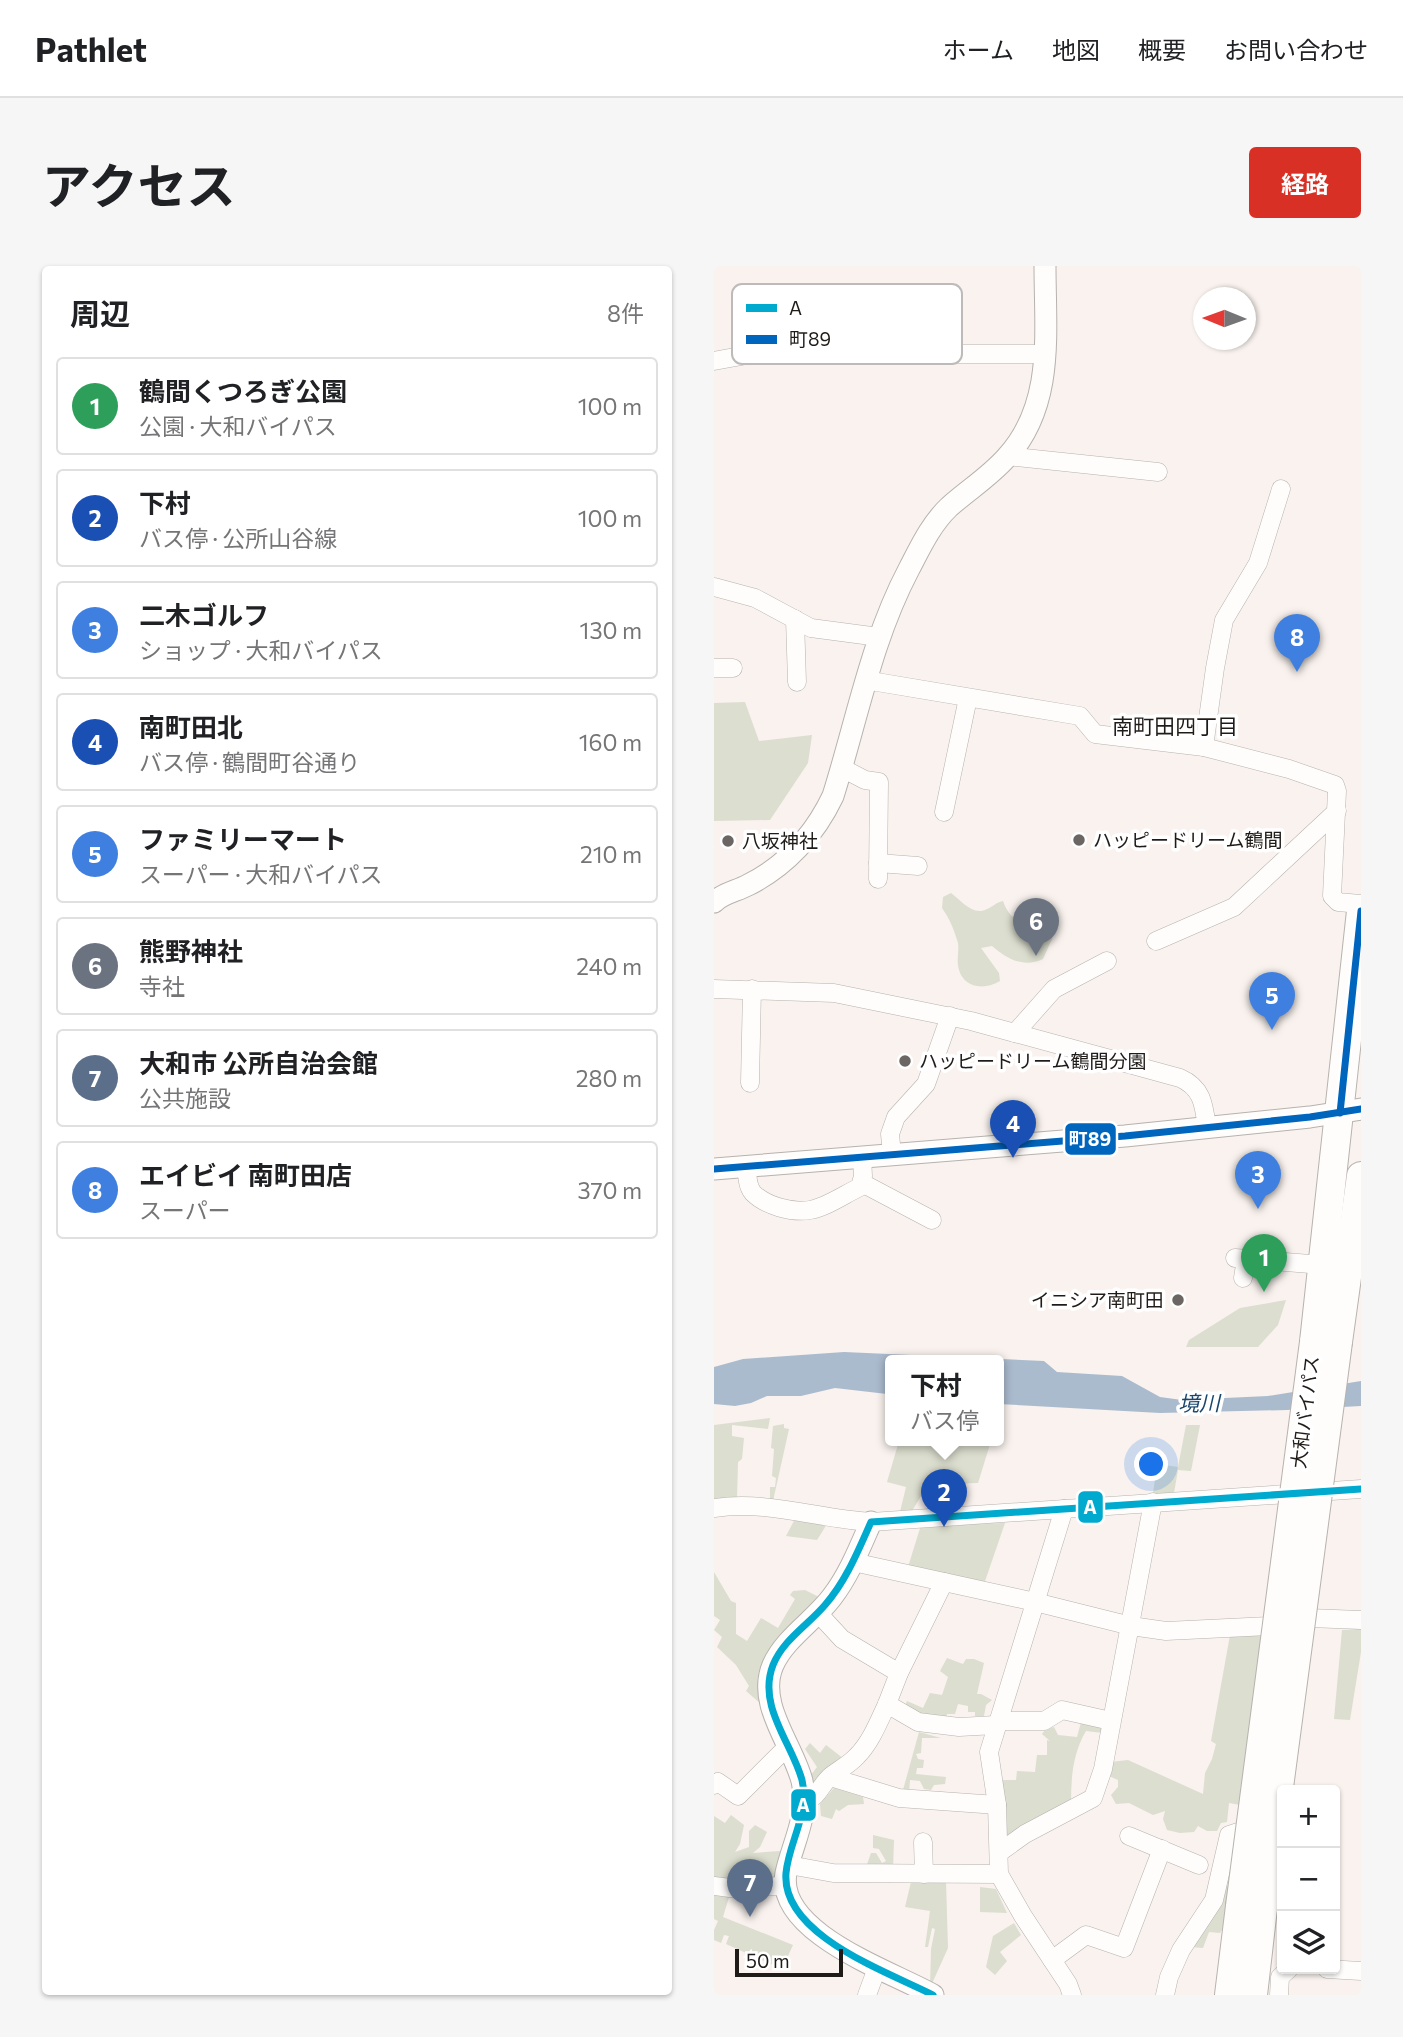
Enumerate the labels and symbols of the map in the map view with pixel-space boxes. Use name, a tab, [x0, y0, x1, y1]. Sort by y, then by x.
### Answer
legend	[732, 284, 962, 364]
north arrow	[1193, 287, 1256, 350]
text: A	[789, 296, 802, 319]
text: 町89	[789, 327, 831, 350]
pin: 8	[1274, 614, 1320, 672]
district label: 南町田四丁目	[1112, 713, 1238, 738]
place label: ハッピードリーム鶴間	[1093, 828, 1282, 851]
place label: 八坂神社	[742, 829, 818, 852]
marker: ハッピードリーム鶴間	[1071, 832, 1087, 848]
marker: 八坂神社	[720, 833, 736, 849]
pin: 6	[1013, 898, 1059, 956]
pin: 5	[1249, 972, 1295, 1030]
place label: ハッピードリーム鶴間分園	[919, 1049, 1146, 1072]
marker: ハッピードリーム鶴間分園	[897, 1053, 913, 1069]
pin: 4	[990, 1100, 1036, 1158]
line badge: 町89	[1064, 1122, 1117, 1156]
text: 町89	[1069, 1127, 1111, 1150]
pin: 3	[1235, 1151, 1281, 1209]
pin: 1	[1241, 1234, 1287, 1292]
place label: イニシア南町田	[1031, 1288, 1164, 1311]
marker: イニシア南町田	[1170, 1292, 1186, 1308]
street label: 大和バイパス	[1286, 1354, 1323, 1470]
water label: 境川	[1178, 1390, 1222, 1415]
your location	[1134, 1447, 1168, 1481]
pin: 2	[921, 1469, 967, 1527]
line badge: A	[1077, 1490, 1104, 1524]
text: A	[1083, 1495, 1097, 1518]
line badge: A	[790, 1788, 817, 1822]
text: A	[796, 1793, 810, 1816]
pin: 7	[727, 1859, 773, 1917]
scale bar	[735, 1946, 844, 1978]

